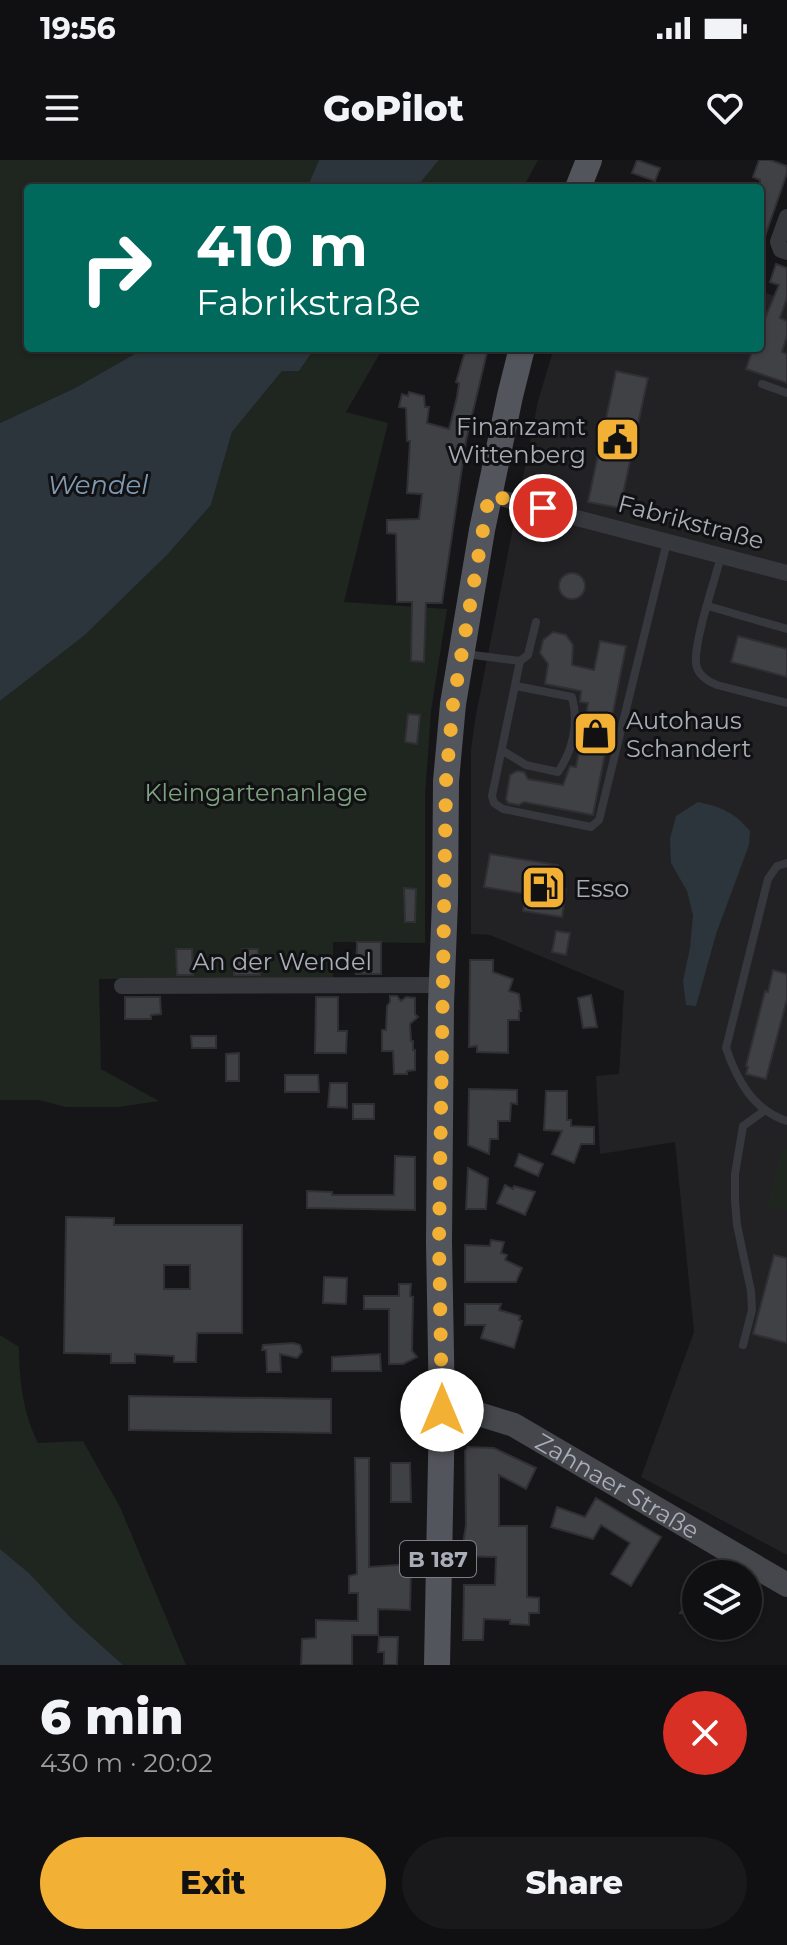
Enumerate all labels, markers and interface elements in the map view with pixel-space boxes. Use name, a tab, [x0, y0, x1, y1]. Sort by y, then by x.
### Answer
text: 19:56	[40, 10, 116, 47]
icon: menu	[40, 86, 84, 130]
text: GoPilot	[323, 86, 464, 130]
icon: heart	[703, 86, 747, 130]
text: 410 m	[196, 212, 368, 280]
icon: right	[64, 216, 168, 320]
text: Fabrikstraße	[196, 280, 421, 324]
place label: Finanzamt Wittenberg	[448, 412, 586, 469]
public building icon: Finanzamt Wittenberg	[593, 416, 641, 464]
water label: Wendel	[48, 469, 148, 501]
pin	[509, 474, 577, 542]
icon: arrive	[521, 486, 565, 530]
street label: Fabrikstraße	[615, 489, 767, 555]
place label: Autohaus Schandert	[626, 706, 751, 763]
shop icon: Autohaus Schandert	[571, 710, 619, 758]
park label: Kleingartenanlage	[144, 778, 368, 807]
fuel station icon: Esso	[520, 864, 568, 912]
place label: Esso	[575, 874, 629, 903]
street label: An der Wendel	[192, 947, 372, 976]
position arrow	[400, 1368, 484, 1452]
street label: Zahnaer Straße	[530, 1426, 705, 1545]
road number: B 187	[400, 1541, 476, 1577]
map controls	[682, 1560, 762, 1640]
button: layers	[682, 1560, 762, 1640]
text: 6 min	[40, 1688, 184, 1746]
button: close	[663, 1691, 747, 1775]
text: 430 m · 20:02	[40, 1747, 213, 1779]
button: Exit	[40, 1837, 386, 1929]
button: Share	[402, 1837, 747, 1929]

